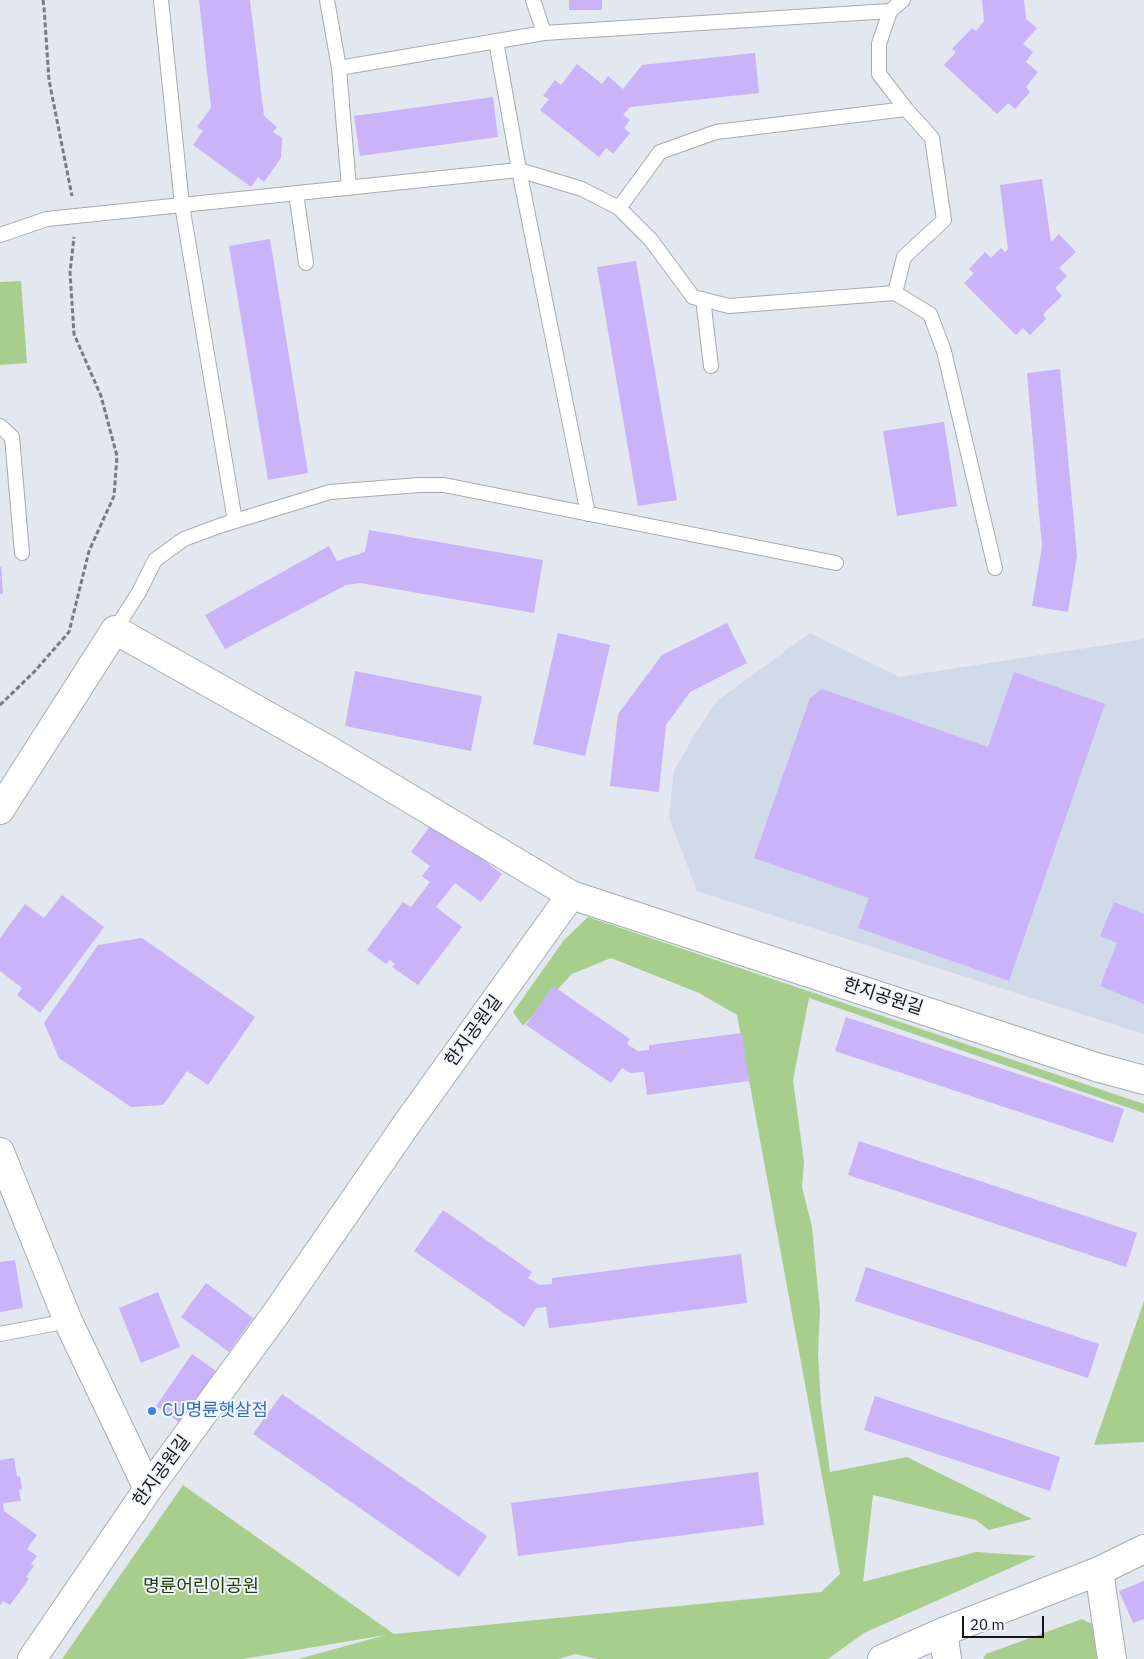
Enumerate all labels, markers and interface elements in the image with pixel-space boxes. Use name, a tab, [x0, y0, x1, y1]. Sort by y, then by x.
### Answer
street label: 한지공원길	[840, 974, 926, 1020]
street label: 한지공원길	[441, 991, 507, 1071]
place label: CU명륜햇살점	[162, 1400, 268, 1422]
marker: CU명륜햇살점	[146, 1405, 158, 1417]
street label: 한지공원길	[129, 1431, 195, 1511]
park label: 명륜어린이공원	[143, 1576, 259, 1598]
scale bar	[964, 1606, 1046, 1638]
text: 20 m	[970, 1615, 1005, 1634]

